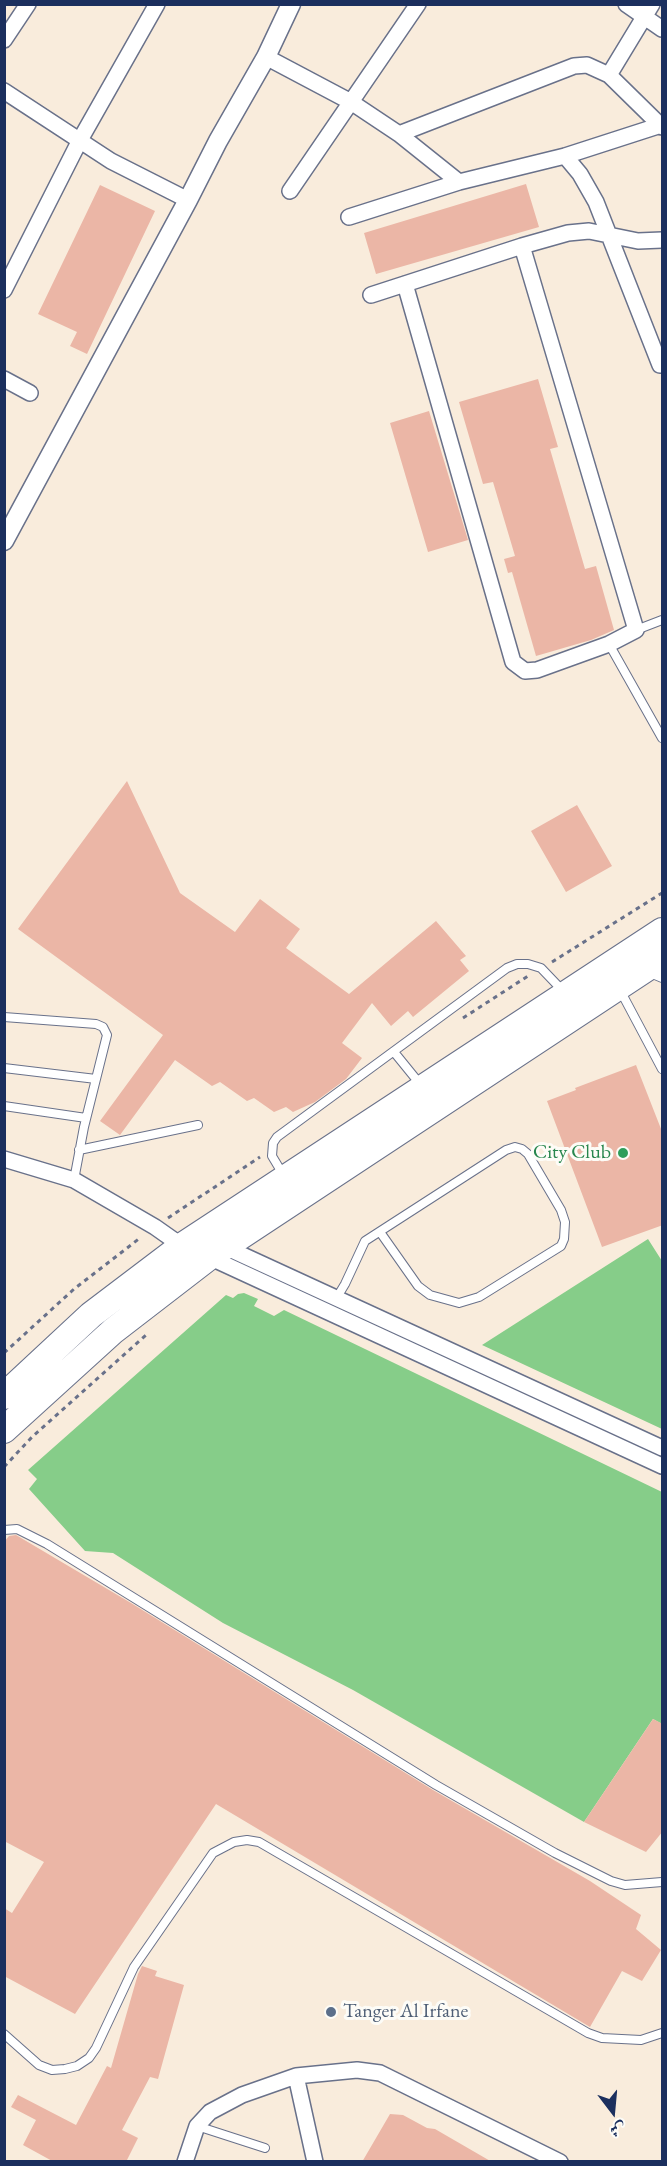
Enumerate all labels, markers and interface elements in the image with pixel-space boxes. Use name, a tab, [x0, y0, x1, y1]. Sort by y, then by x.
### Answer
place label: City Club	[533, 1141, 611, 1165]
marker: City Club	[616, 1146, 630, 1160]
place label: Tanger Al Irfane	[343, 2000, 468, 2024]
marker: Tanger Al Irfane	[324, 2005, 338, 2019]
north arrow	[583, 2082, 643, 2142]
text: ش	[608, 2118, 629, 2142]

